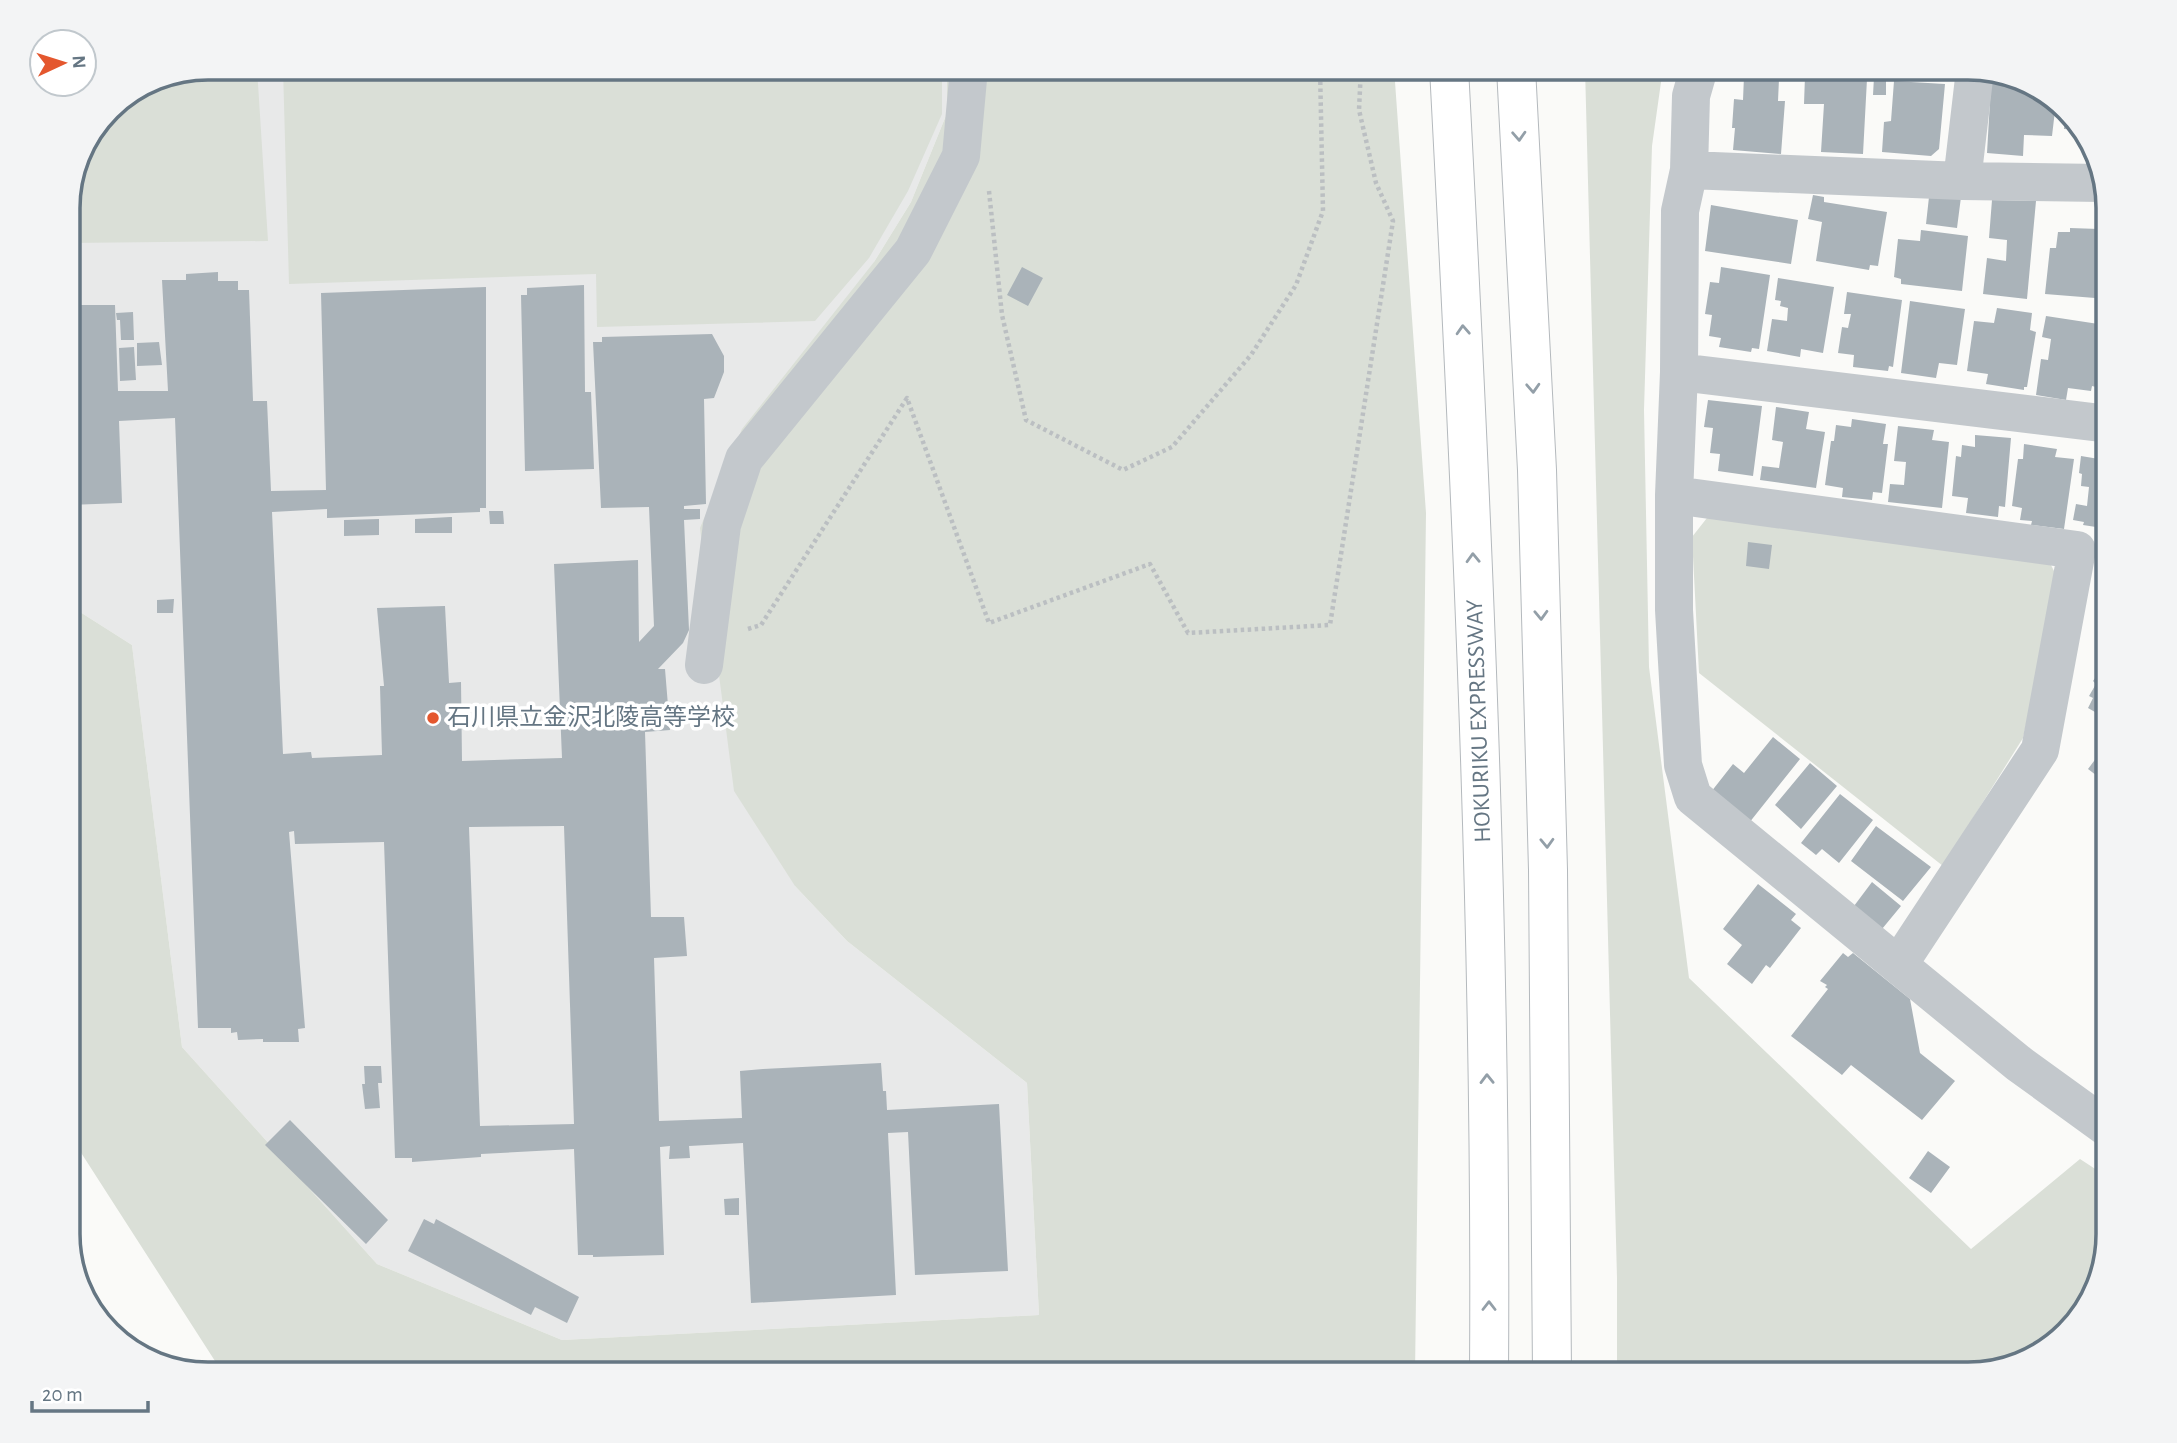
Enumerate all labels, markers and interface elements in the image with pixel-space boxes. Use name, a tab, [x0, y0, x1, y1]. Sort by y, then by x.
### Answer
north arrow	[28, 28, 98, 98]
text: N	[69, 55, 88, 69]
one-way arrow	[1512, 131, 1527, 142]
one-way arrow	[1456, 325, 1471, 336]
one-way arrow	[1525, 383, 1540, 394]
one-way arrow	[1466, 552, 1481, 563]
street label: HOKURIKU EXPRESSWAY	[1463, 599, 1495, 843]
one-way arrow	[1533, 611, 1549, 621]
place label: 石川県立金沢北陵高等学校	[447, 704, 735, 730]
marker: 石川県立金沢北陵高等学校	[425, 710, 441, 726]
one-way arrow	[1540, 838, 1555, 849]
one-way arrow	[1479, 1073, 1495, 1084]
one-way arrow	[1481, 1301, 1497, 1311]
scale bar	[32, 1370, 147, 1414]
text: 20 m	[42, 1384, 83, 1405]

